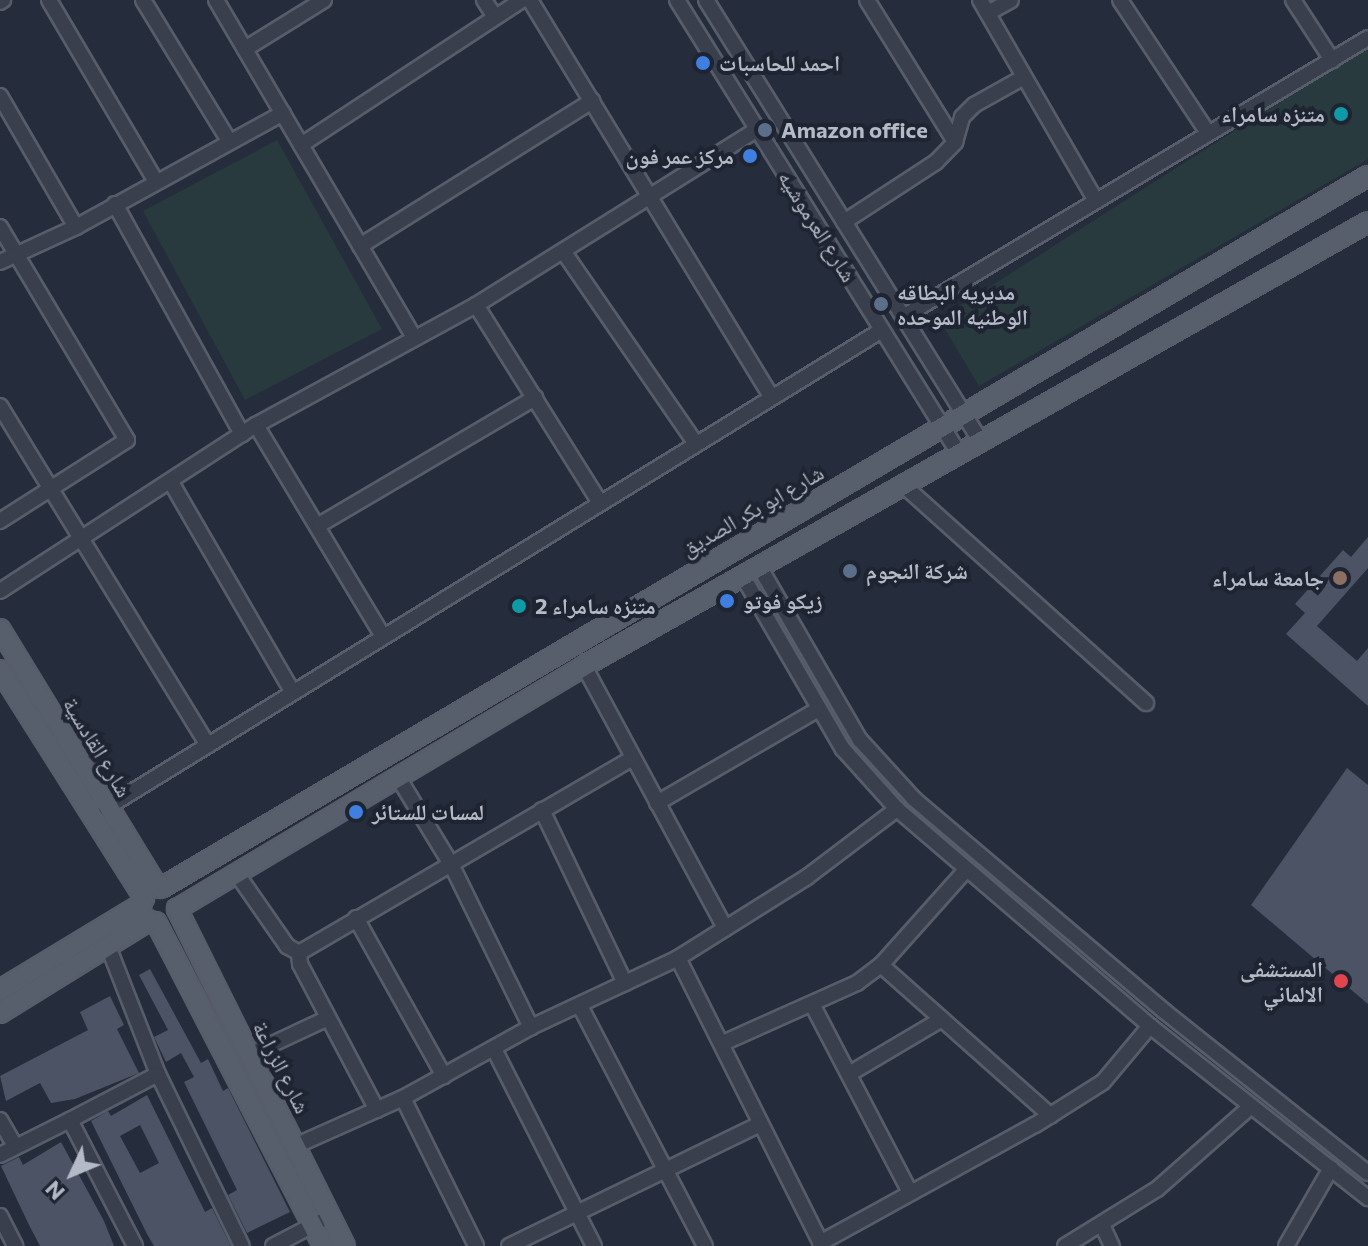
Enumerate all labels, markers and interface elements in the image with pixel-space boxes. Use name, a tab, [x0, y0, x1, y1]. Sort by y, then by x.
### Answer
place label: احمد للحاسبات	[719, 50, 840, 76]
marker: احمد للحاسبات	[694, 54, 712, 72]
place label: متنزه سامراء	[1221, 101, 1325, 127]
marker: متنزه سامراء	[1332, 105, 1350, 123]
place label: Amazon office	[781, 117, 928, 143]
marker: Amazon office	[756, 121, 774, 139]
place label: مركز عمر فون	[625, 143, 734, 169]
marker: مركز عمر فون	[741, 147, 759, 165]
street label: شارع العرموشيه	[773, 165, 863, 287]
place label: مديريه البطاقه الوطنيه الموحده	[897, 278, 1028, 330]
marker: مديريه البطاقه الوطنيه الموحده	[872, 295, 890, 313]
street label: شارع ابو بكر الصديق	[676, 459, 828, 561]
place label: شركة النجوم	[866, 558, 968, 584]
marker: شركة النجوم	[841, 562, 859, 580]
place label: جامعة سامراء	[1212, 565, 1324, 591]
marker: جامعة سامراء	[1331, 569, 1349, 587]
place label: زيكو فوتو	[743, 588, 822, 614]
marker: زيكو فوتو	[718, 592, 736, 610]
place label: متنزه سامراء 2	[535, 593, 656, 619]
marker: متنزه سامراء 2	[510, 597, 528, 615]
street label: شارع القادسية	[58, 692, 138, 802]
place label: لمسات للستائر	[372, 799, 484, 825]
marker: لمسات للستائر	[347, 803, 365, 821]
place label: المستشفى الالماني	[1240, 955, 1323, 1006]
marker: المستشفى الالماني	[1330, 970, 1352, 992]
street label: شارع الزراعة	[248, 1017, 316, 1117]
north arrow	[32, 1134, 112, 1214]
text: N	[39, 1176, 70, 1206]

